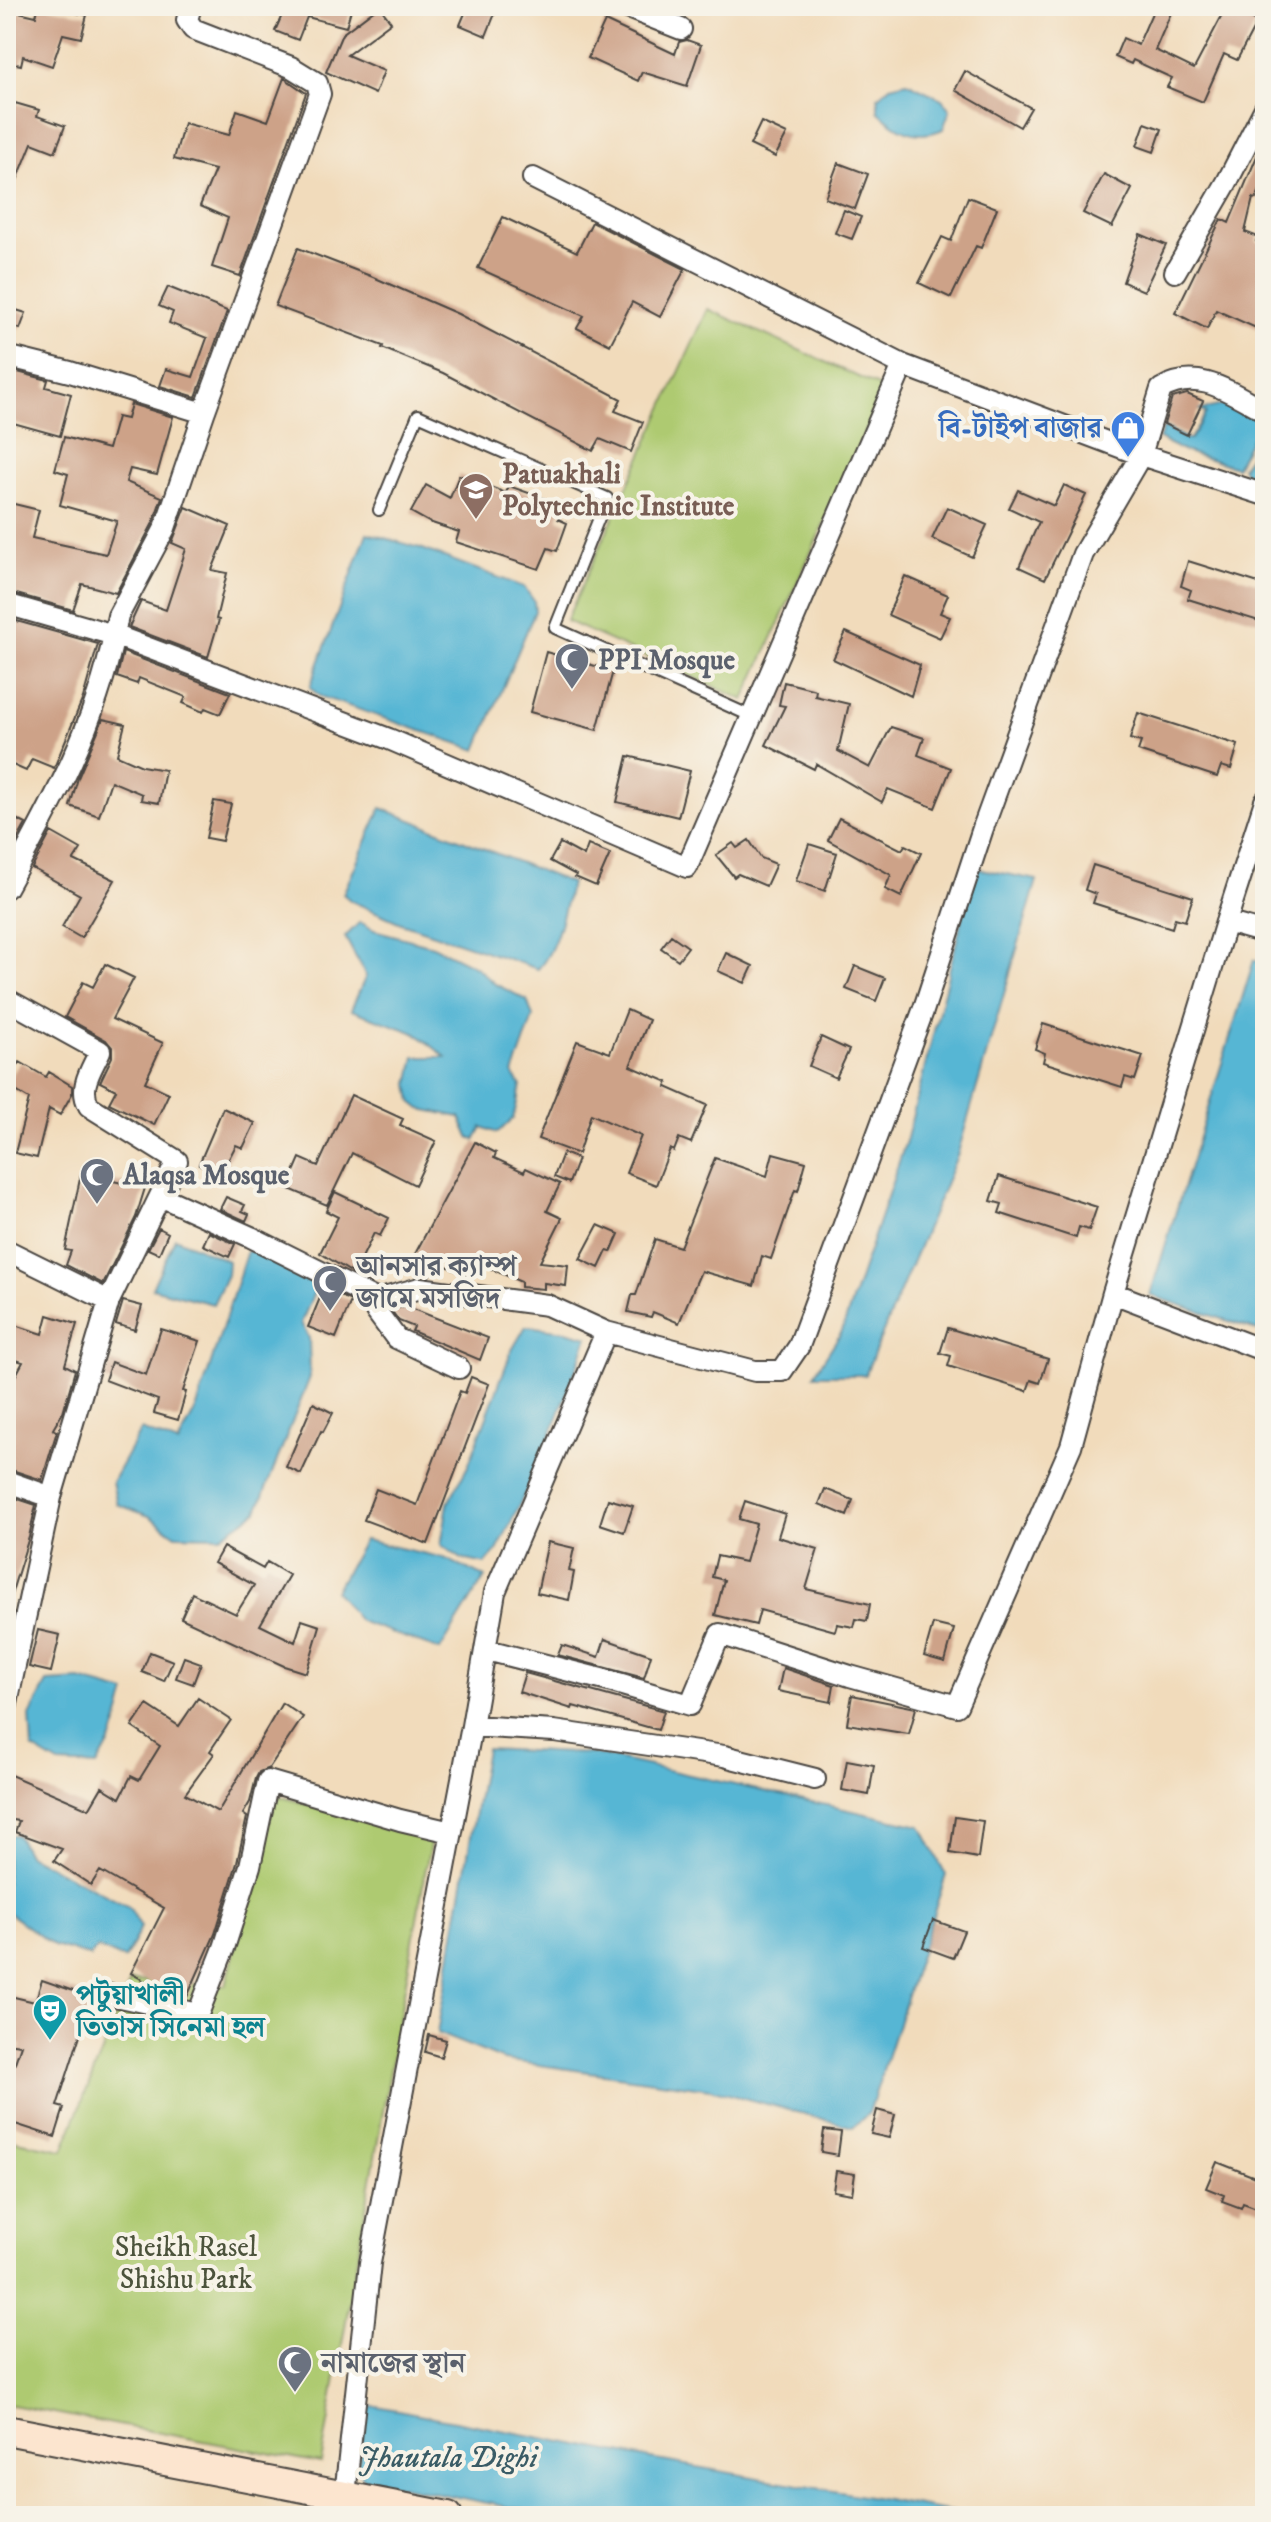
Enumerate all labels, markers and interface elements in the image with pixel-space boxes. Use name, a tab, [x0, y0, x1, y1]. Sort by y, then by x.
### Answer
shop icon: বি-টাইপ বাজার	[1109, 409, 1147, 459]
place label: বি-টাইপ বাজার	[938, 410, 1104, 446]
place label: Patuakhali Polytechnic Institute	[502, 457, 735, 524]
school or university icon: Patuakhali Polytechnic Institute	[457, 471, 495, 521]
mosque icon: PPI Mosque	[553, 641, 591, 691]
place label: PPI Mosque	[598, 643, 736, 679]
mosque icon: Alaqsa Mosque	[78, 1156, 116, 1206]
place label: Alaqsa Mosque	[122, 1158, 290, 1194]
place label: আনসার ক্যাম্প জামে মসজিদ	[355, 1249, 519, 1316]
mosque icon: আনসার ক্যাম্প জামে মসজিদ	[311, 1263, 349, 1313]
place label: পটুয়াখালী তিতাস সিনেমা হল	[75, 1977, 267, 2045]
theatre icon: পটুয়াখালী তিতাস সিনেমা হল	[31, 1992, 69, 2042]
park label: Sheikh Rasel Shishu Park	[115, 2230, 258, 2297]
mosque icon: নামাজের স্থান	[276, 2344, 314, 2394]
place label: নামাজের স্থান	[320, 2346, 467, 2381]
water label: Jhautala Dighi	[359, 2440, 539, 2477]

